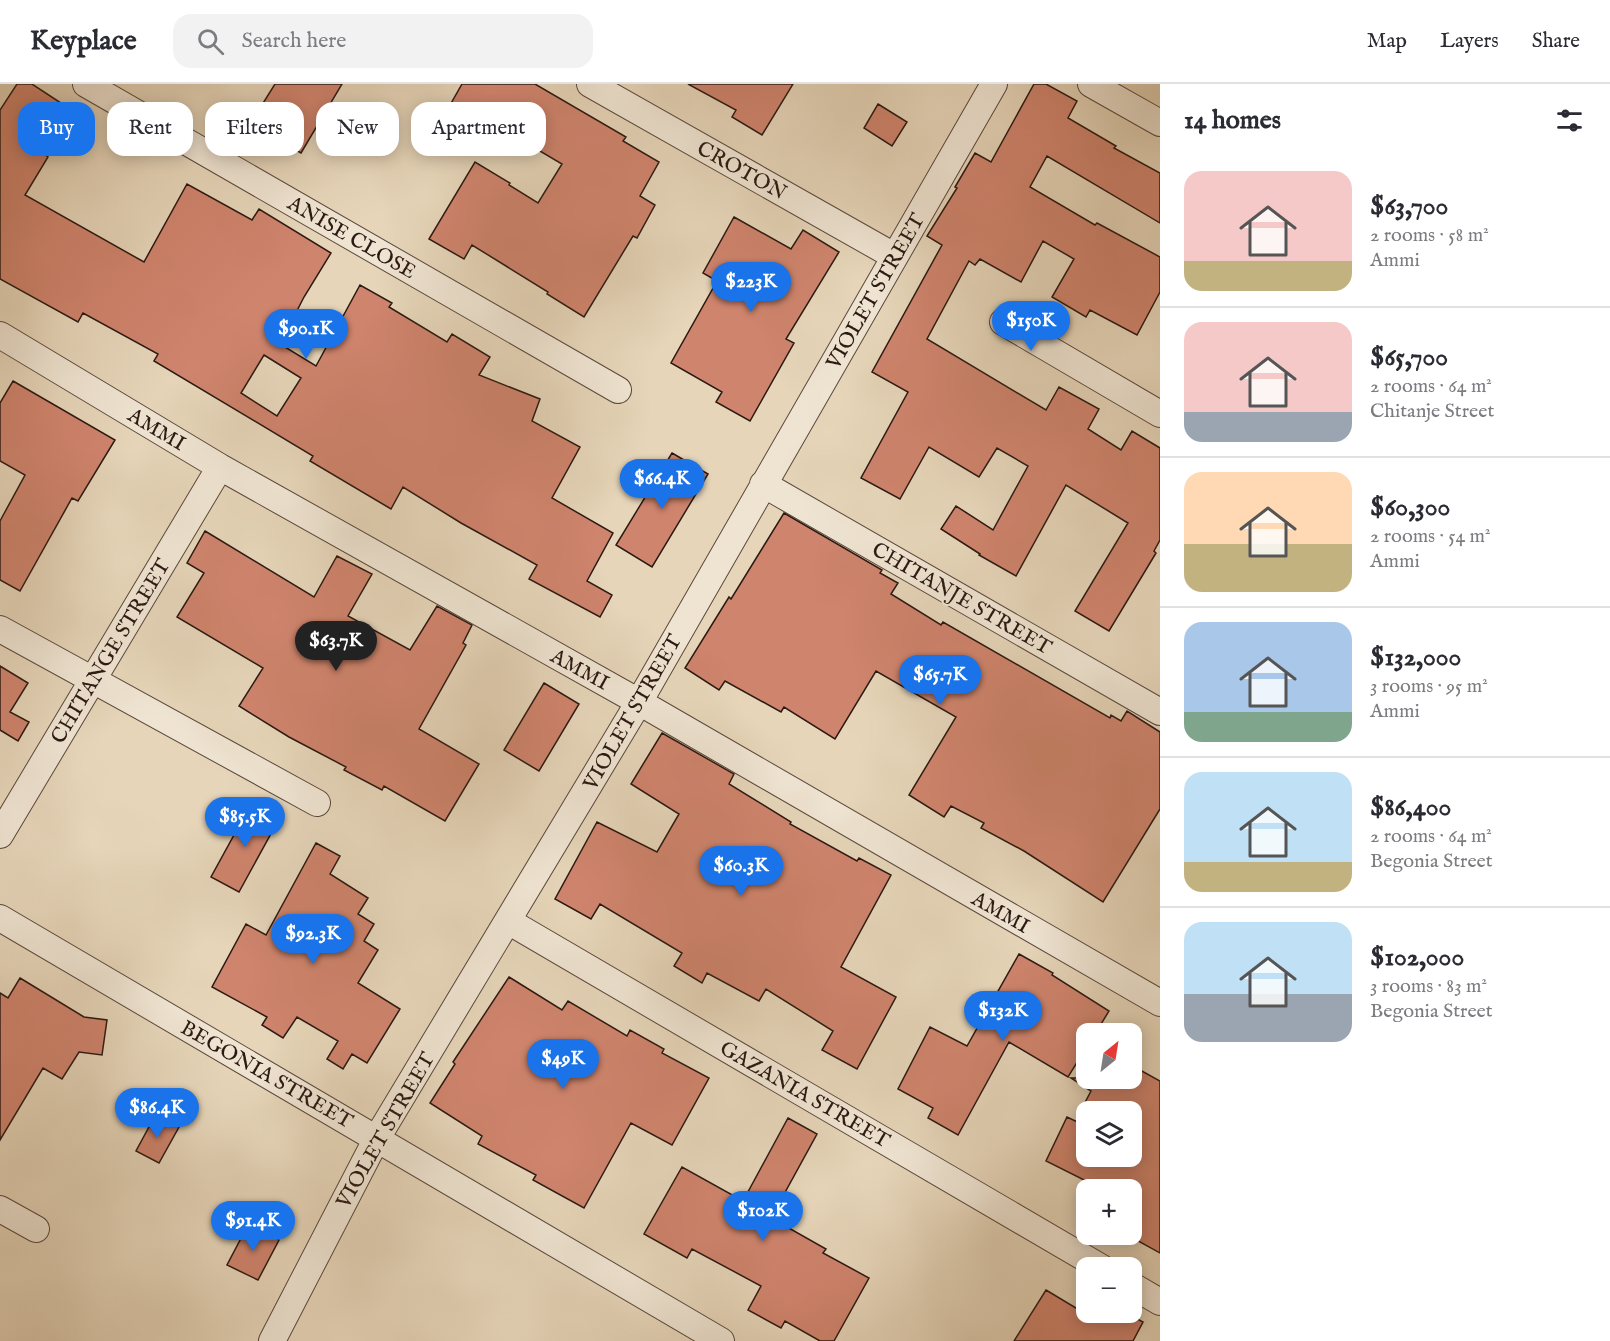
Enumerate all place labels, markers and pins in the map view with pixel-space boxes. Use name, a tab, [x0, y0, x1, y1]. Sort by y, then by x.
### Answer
pin: $223K	[709, 262, 793, 313]
pin: $150K	[989, 301, 1073, 352]
pin: $90.1K	[257, 309, 355, 360]
pin: $66.4K	[613, 459, 711, 510]
pin: $63.7K	[287, 621, 385, 672]
pin: $65.7K	[891, 655, 989, 706]
pin: $85.5K	[196, 797, 294, 848]
pin: $60.3K	[692, 846, 790, 897]
pin: $92.3K	[264, 914, 362, 965]
pin: $132K	[961, 991, 1045, 1042]
pin: $49K	[527, 1039, 599, 1090]
pin: $86.4K	[108, 1088, 206, 1139]
pin: $102K	[721, 1191, 805, 1242]
pin: $91.4K	[204, 1201, 302, 1252]

